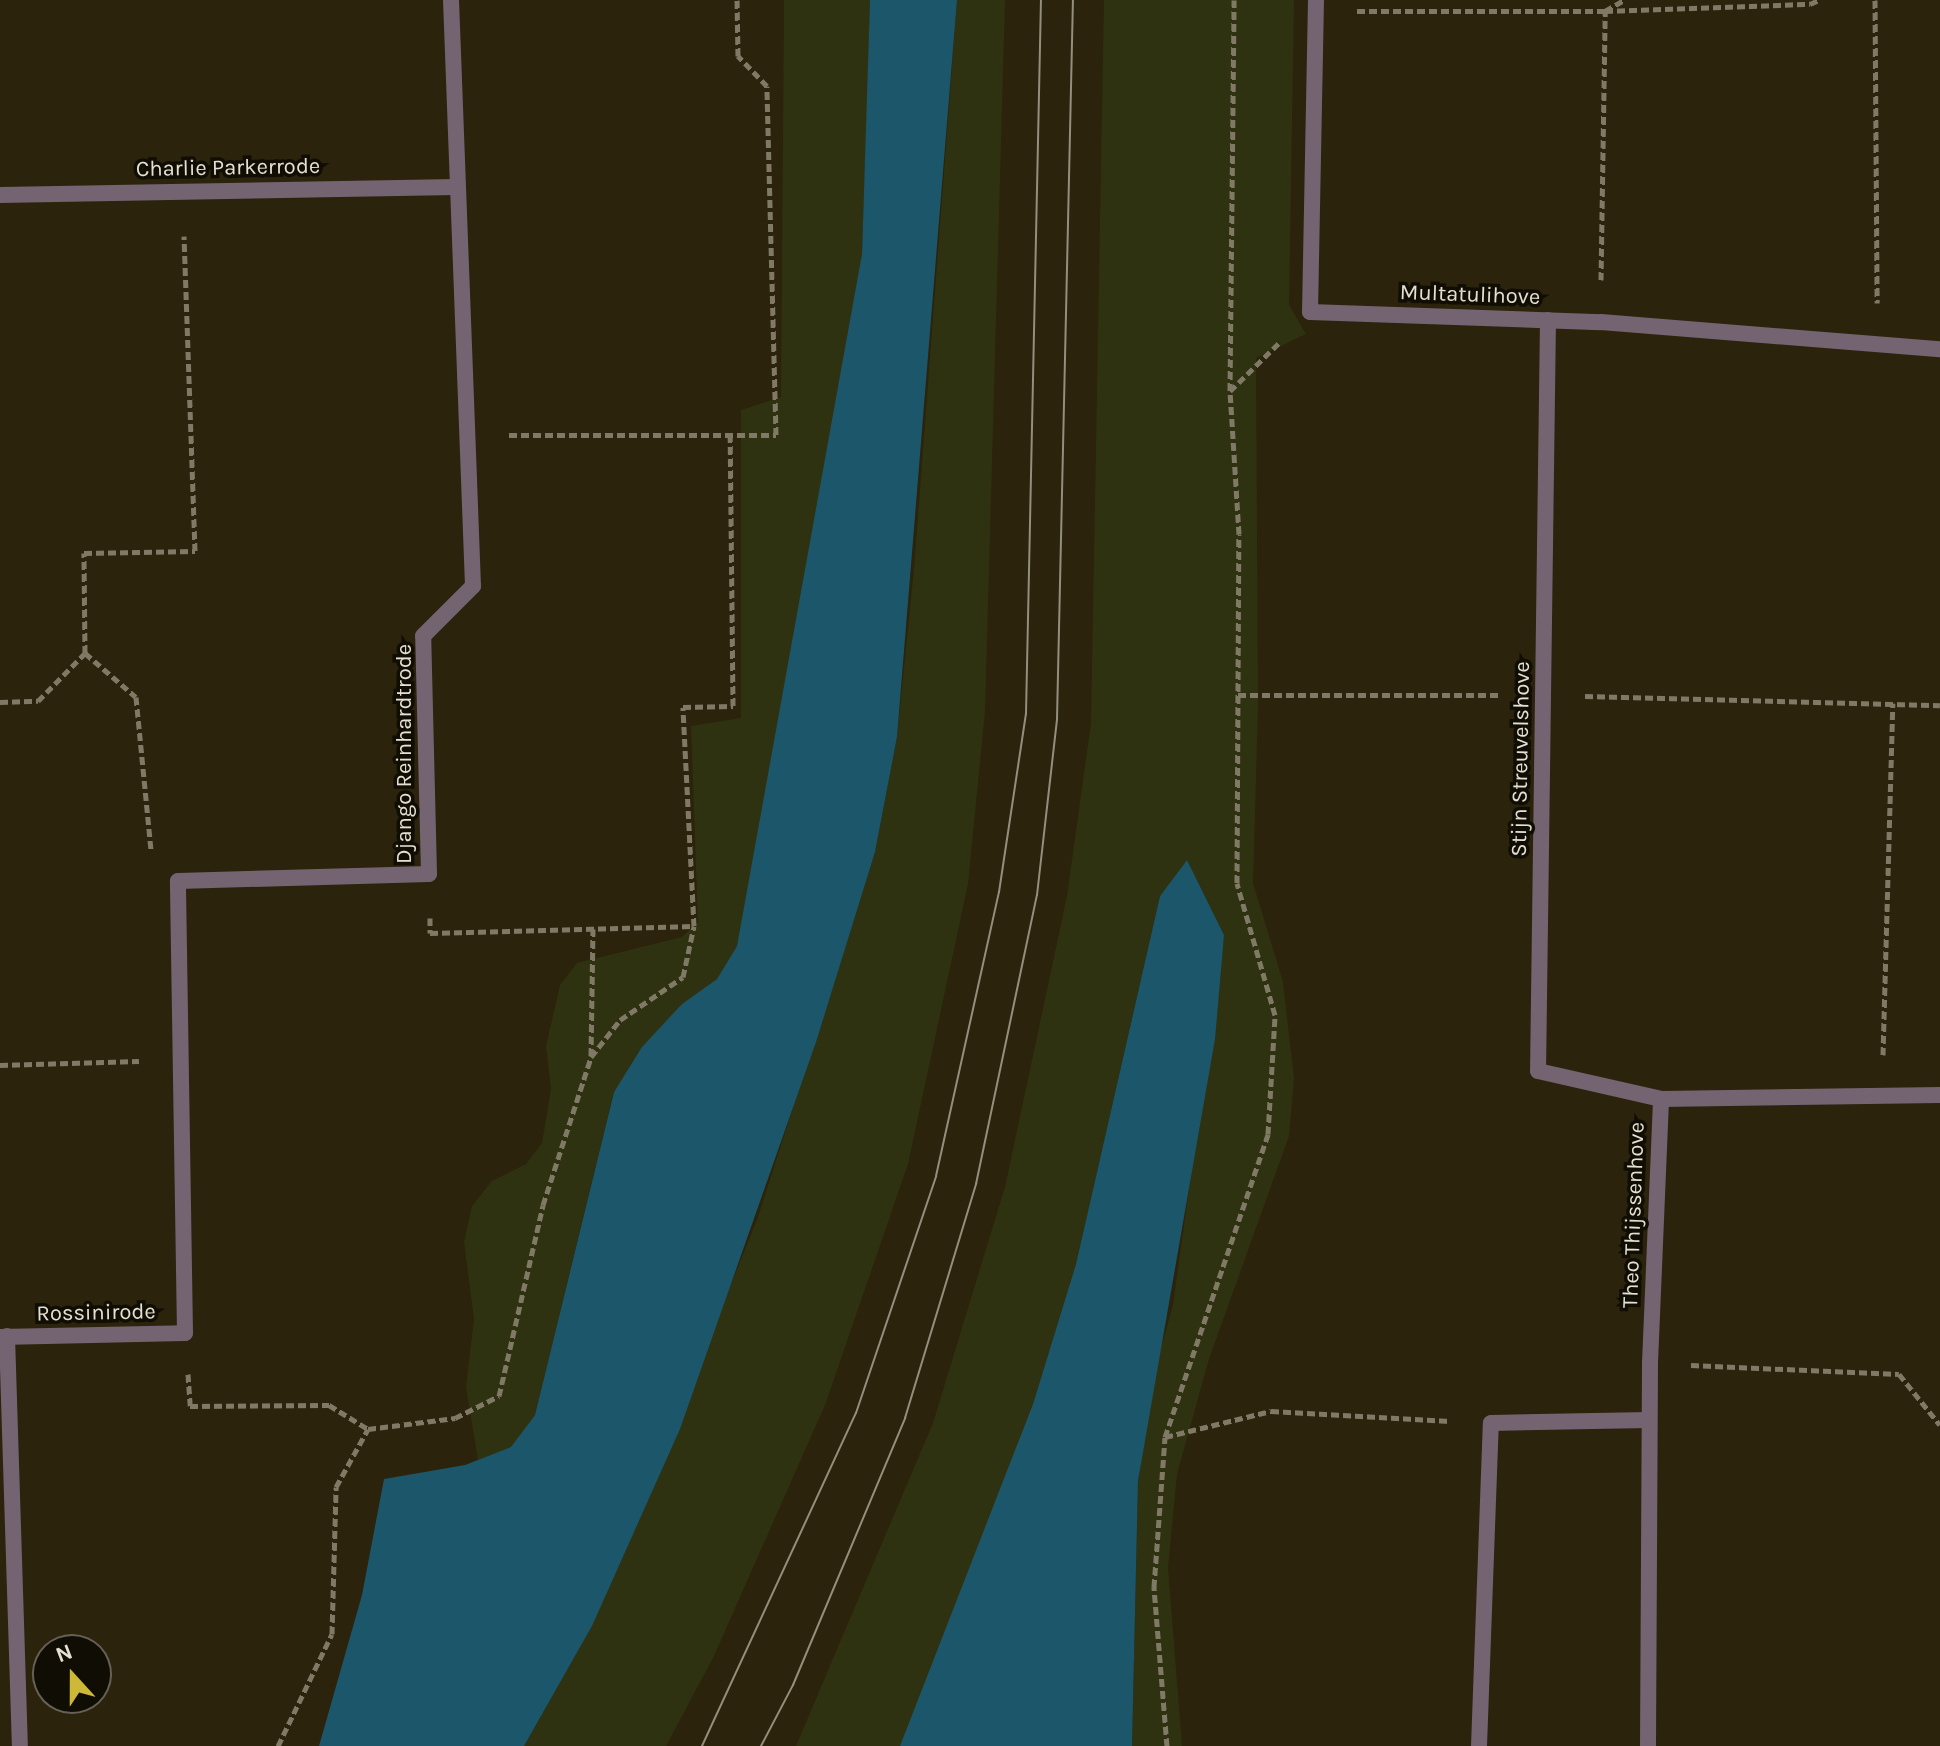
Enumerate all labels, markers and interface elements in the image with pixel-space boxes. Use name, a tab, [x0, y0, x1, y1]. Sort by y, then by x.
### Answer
street label: Charlie Parkerrode	[136, 153, 320, 183]
street label: Multatulihove	[1399, 279, 1541, 311]
street label: Django Reinhardtrode	[392, 644, 418, 864]
street label: Stijn Streuvelshove	[1506, 661, 1536, 857]
street label: Theo Thijssenhove	[1618, 1122, 1650, 1308]
street label: Rossinirode	[36, 1299, 156, 1327]
north arrow	[32, 1634, 112, 1714]
text: N	[52, 1638, 76, 1668]

